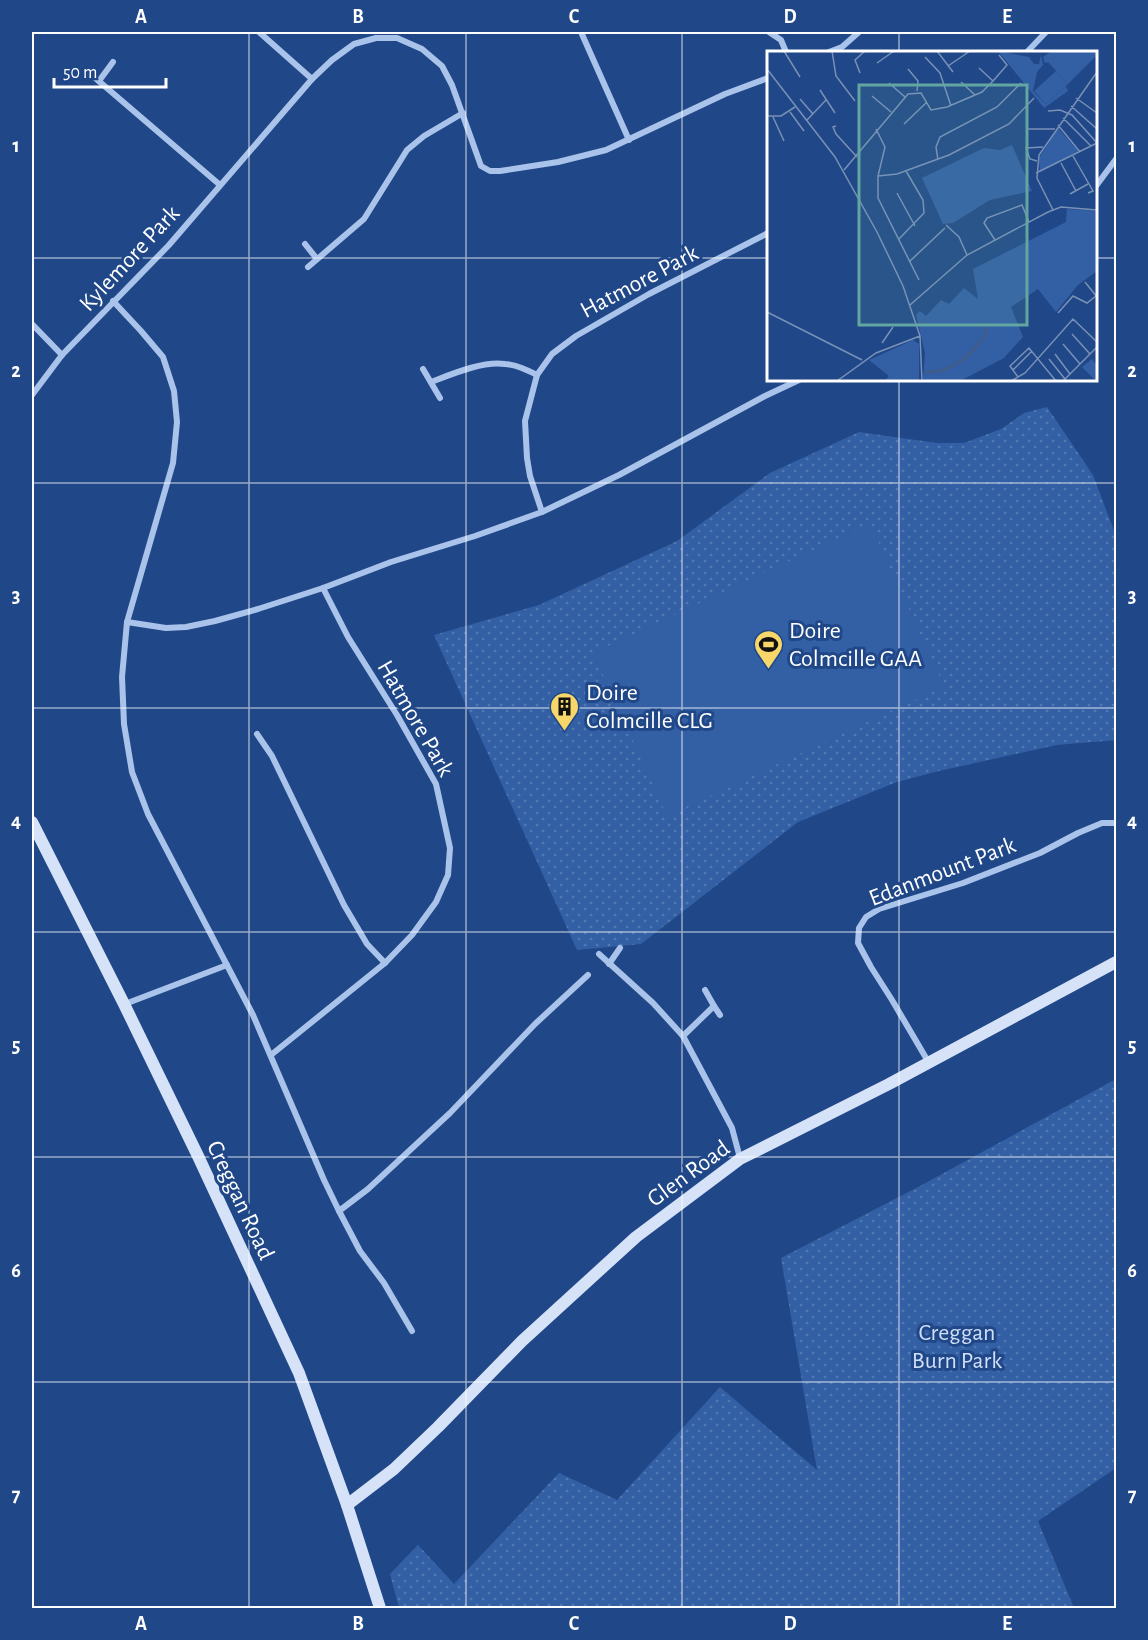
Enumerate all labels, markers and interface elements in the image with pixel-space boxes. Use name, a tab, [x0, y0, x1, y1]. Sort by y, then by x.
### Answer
text: A	[135, 7, 147, 27]
text: B	[352, 7, 364, 27]
text: C	[569, 7, 580, 27]
text: D	[783, 7, 797, 27]
text: E	[1002, 7, 1012, 27]
scale bar	[54, 51, 166, 89]
inset map	[767, 51, 1097, 381]
text: 50 m	[63, 64, 97, 82]
text: 1	[12, 136, 20, 156]
text: 1	[1128, 136, 1136, 156]
street label: Kylemore Park	[75, 201, 184, 316]
street label: Hatmore Park	[577, 241, 702, 323]
text: 2	[11, 361, 21, 381]
text: 2	[1127, 361, 1137, 381]
text: 3	[12, 586, 20, 606]
text: 3	[1128, 586, 1136, 606]
place label: Doire Colmcille GAA	[789, 619, 922, 671]
sports icon: Doire Colmcille GAA	[752, 628, 784, 670]
street label: Hatmore Park	[372, 656, 458, 781]
place label: Doire Colmcille CLG	[586, 681, 713, 733]
building icon: Doire Colmcille CLG	[549, 690, 581, 732]
text: 4	[11, 811, 21, 831]
text: 4	[1127, 811, 1137, 831]
street label: Edanmount Park	[866, 833, 1019, 911]
text: 5	[12, 1036, 20, 1056]
text: 5	[1128, 1036, 1136, 1056]
street label: Glen Road	[643, 1136, 734, 1212]
street label: Creggan Road	[202, 1137, 278, 1264]
text: 6	[11, 1261, 21, 1281]
text: 6	[1127, 1261, 1137, 1281]
park label: Creggan Burn Park	[912, 1321, 1002, 1373]
text: 7	[12, 1485, 21, 1505]
text: 7	[1128, 1485, 1137, 1505]
text: A	[135, 1614, 147, 1634]
text: B	[352, 1614, 364, 1634]
text: C	[569, 1614, 580, 1634]
text: D	[783, 1614, 797, 1634]
text: E	[1002, 1614, 1012, 1634]

